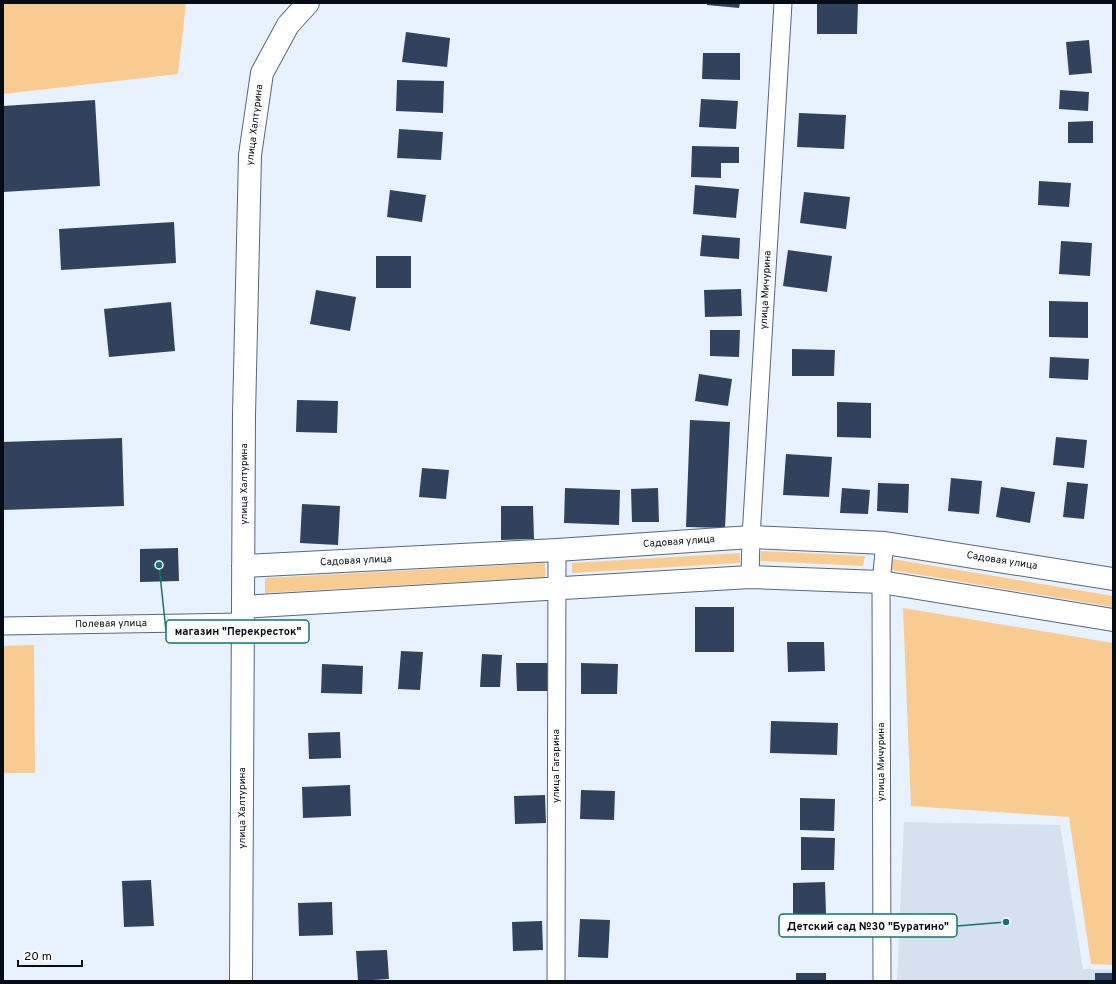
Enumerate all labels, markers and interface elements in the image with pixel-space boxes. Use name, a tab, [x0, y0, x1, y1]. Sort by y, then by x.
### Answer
street label: улица Халтурина	[244, 84, 266, 166]
street label: улица Мичурина	[757, 250, 775, 330]
street label: улица Халтурина	[238, 443, 251, 525]
street label: Садовая улица	[643, 533, 715, 551]
street label: Садовая улица	[966, 549, 1038, 573]
street label: Садовая улица	[320, 553, 392, 569]
street label: Полевая улица	[75, 617, 147, 631]
callout: магазин "Перекресток"	[166, 620, 309, 643]
text: магазин "Перекресток"	[175, 625, 301, 639]
street label: улица Мичурина	[875, 722, 888, 802]
street label: улица Гагарина	[550, 729, 563, 803]
street label: улица Халтурина	[236, 767, 249, 849]
callout: Детский сад №30 "Буратино"	[779, 914, 957, 937]
text: Детский сад №30 "Буратино"	[787, 920, 949, 934]
scale bar	[18, 942, 82, 968]
text: 20 m	[24, 949, 52, 965]

